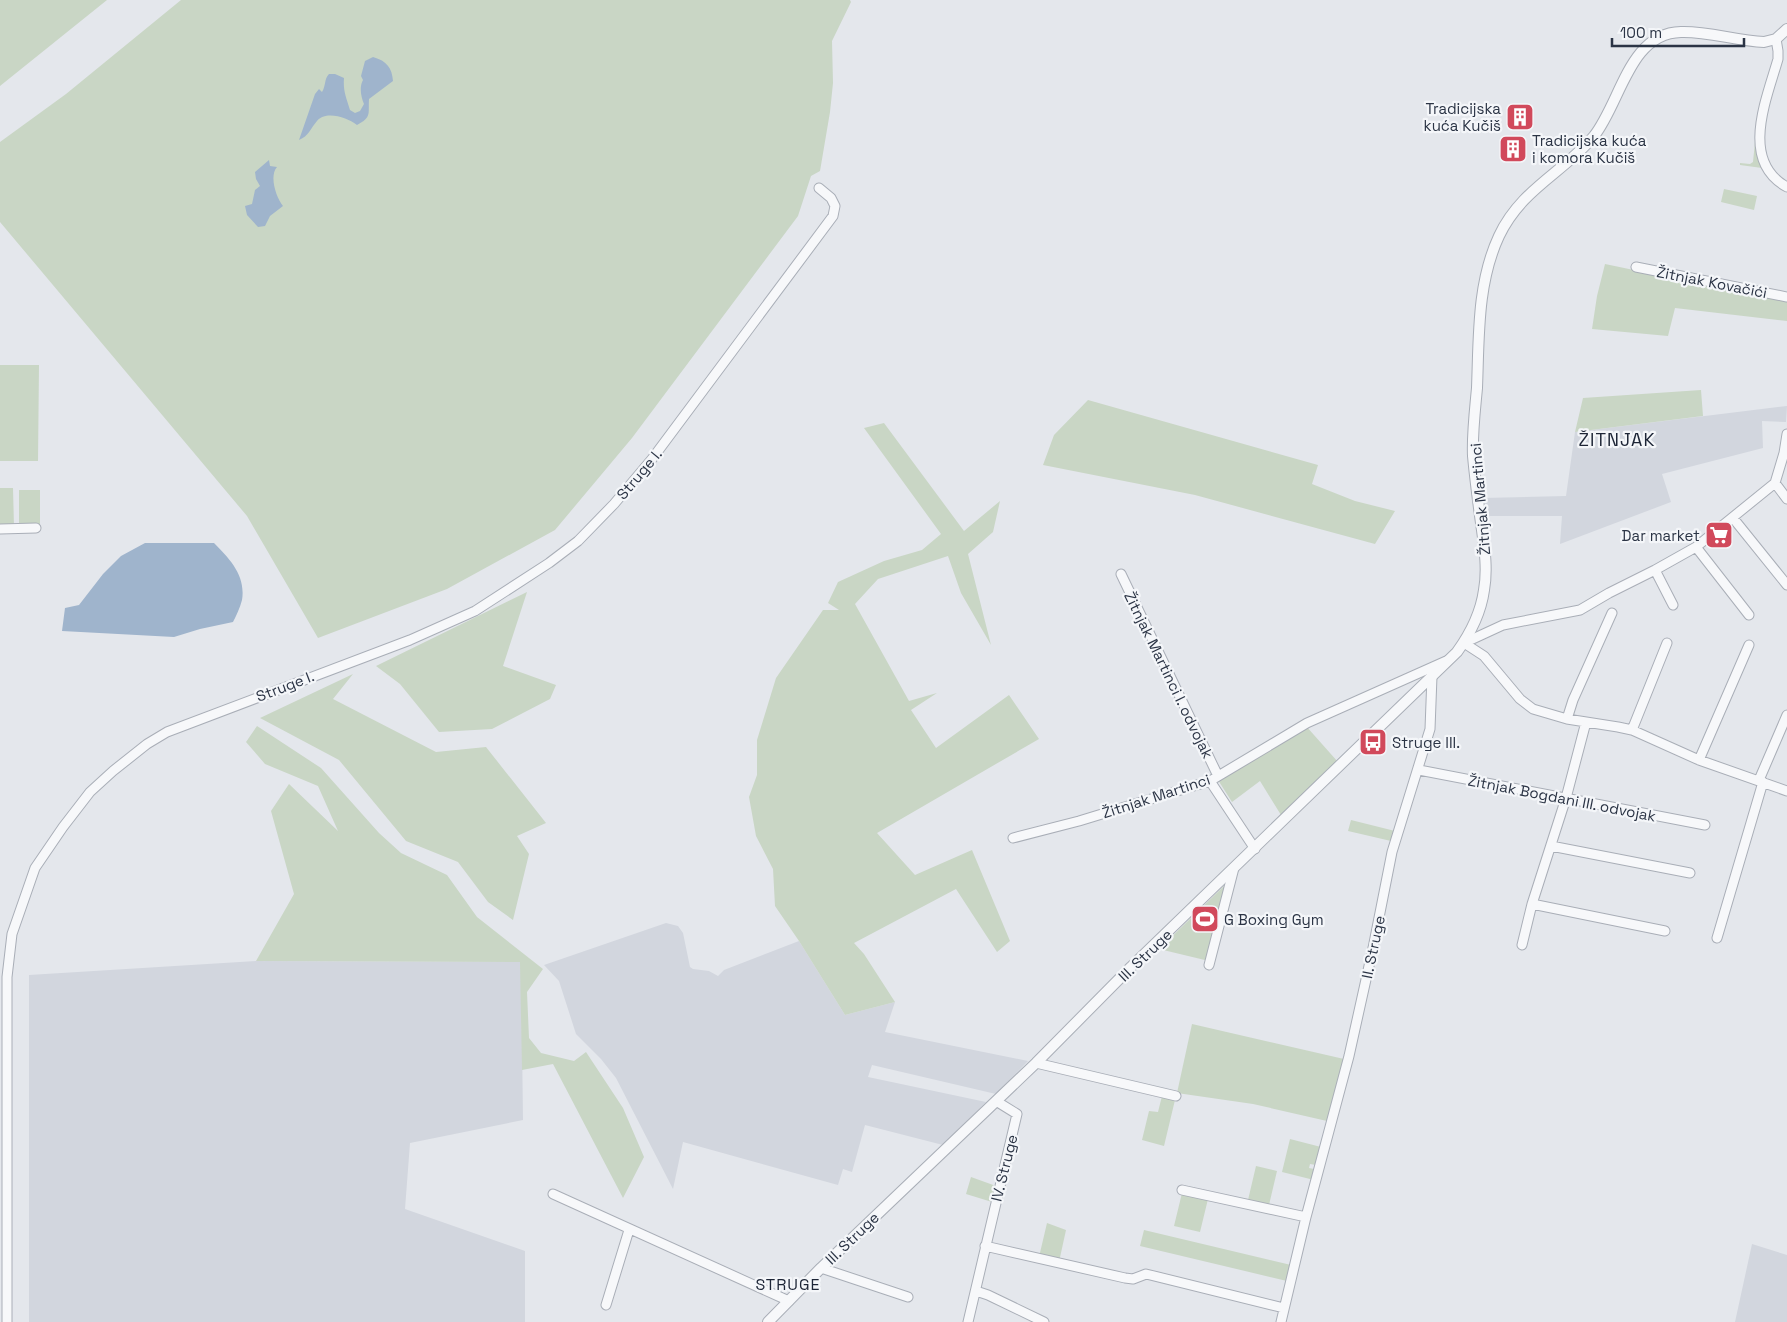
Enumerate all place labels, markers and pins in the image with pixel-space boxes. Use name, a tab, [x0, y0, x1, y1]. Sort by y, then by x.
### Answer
place label: Tradicijska kuća Kučiš	[1424, 99, 1501, 135]
building icon: Tradicijska kuća Kučiš	[1505, 102, 1535, 132]
place label: Tradicijska kuća i komora Kučiš	[1532, 131, 1647, 167]
building icon: Tradicijska kuća i komora Kučiš	[1498, 134, 1528, 164]
supermarket icon: Dar market	[1704, 520, 1734, 550]
place label: Dar market	[1622, 526, 1700, 545]
bus stop icon: Struge III.	[1358, 727, 1388, 757]
place label: Struge III.	[1392, 733, 1460, 752]
sports icon: G Boxing Gym	[1190, 904, 1220, 934]
place label: G Boxing Gym	[1224, 910, 1324, 929]

